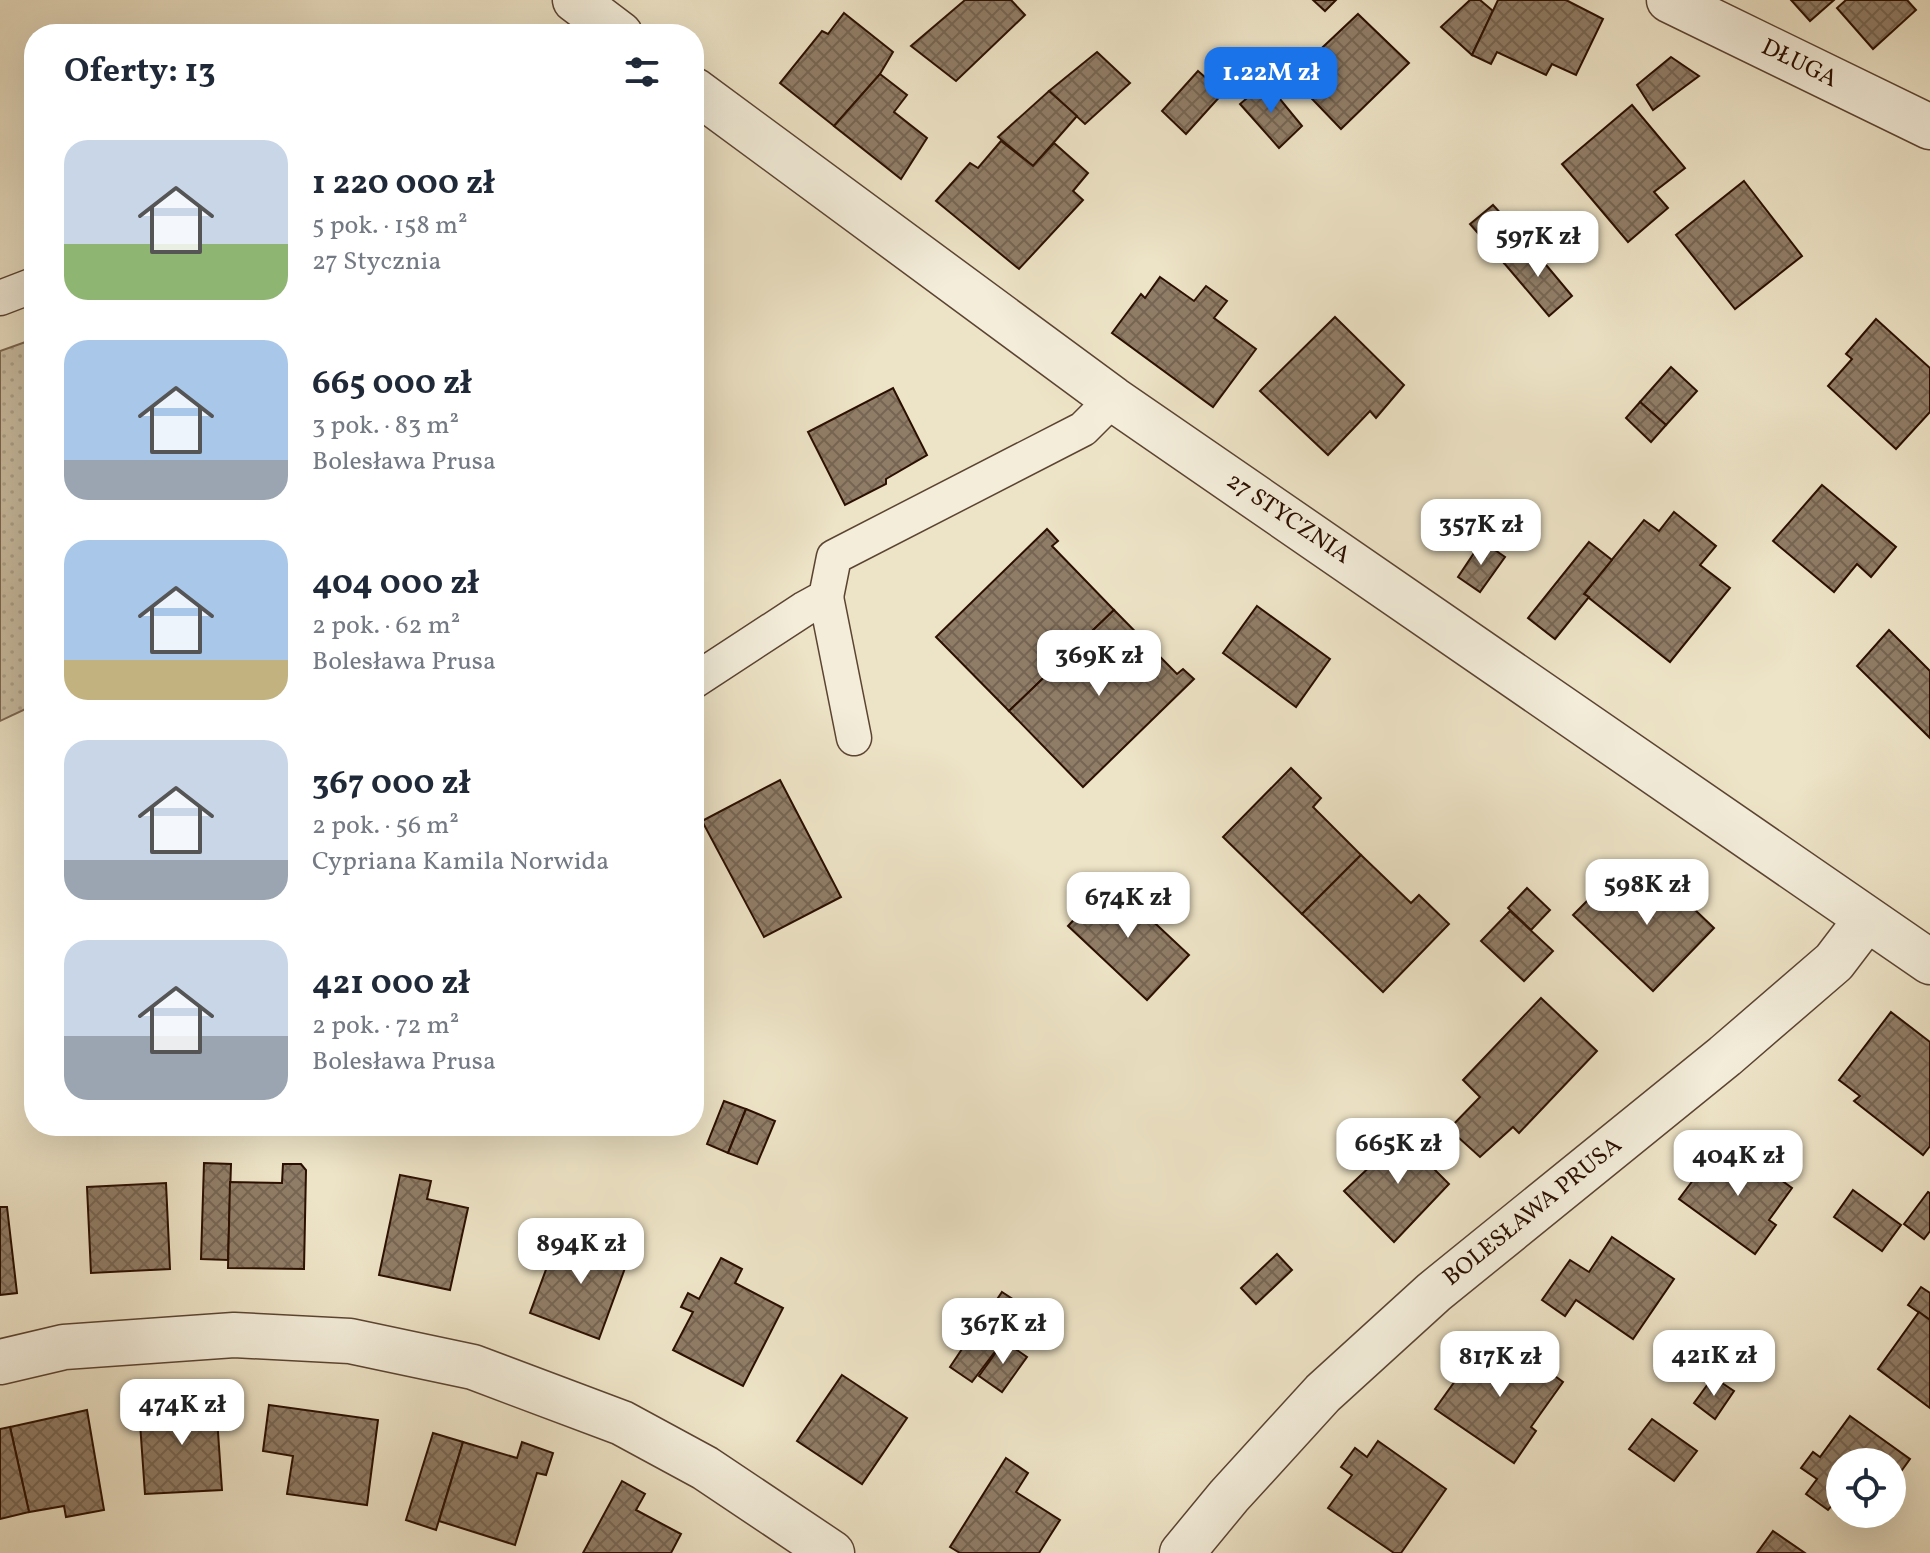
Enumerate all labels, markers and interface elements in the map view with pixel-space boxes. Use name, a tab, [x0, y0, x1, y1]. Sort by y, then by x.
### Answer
street label: DŁUGA	[1755, 31, 1843, 97]
pin: 1.22M zł	[1188, 47, 1354, 115]
text: Oferty: 13	[64, 49, 216, 96]
icon: filters	[620, 50, 664, 94]
text: 1.22M zł	[1222, 55, 1320, 91]
text: 1 220 000 zł	[312, 161, 495, 208]
icon: home	[128, 172, 224, 268]
text: 5 pok. · 158 m²	[312, 208, 468, 244]
pin: 597K zł	[1464, 211, 1612, 279]
text: 597K zł	[1495, 219, 1581, 255]
text: 27 Stycznia	[312, 244, 441, 280]
text: 665 000 zł	[312, 361, 472, 408]
icon: home	[128, 372, 224, 468]
text: 3 pok. · 83 m²	[312, 408, 459, 444]
text: Bolesława Prusa	[312, 444, 496, 480]
street label: 27 STYCZNIA	[1219, 465, 1357, 573]
pin: 357K zł	[1407, 499, 1555, 567]
text: 357K zł	[1439, 507, 1523, 543]
text: 404 000 zł	[312, 561, 479, 608]
icon: home	[128, 572, 224, 668]
text: 2 pok. · 62 m²	[312, 608, 460, 644]
pin: 369K zł	[1025, 630, 1173, 698]
text: 369K zł	[1055, 638, 1143, 674]
text: Bolesława Prusa	[312, 644, 496, 680]
text: 367 000 zł	[312, 761, 470, 808]
icon: home	[128, 772, 224, 868]
text: 2 pok. · 56 m²	[312, 808, 459, 844]
text: Cypriana Kamila Norwida	[312, 844, 609, 880]
pin: 598K zł	[1573, 859, 1721, 927]
text: 598K zł	[1604, 867, 1690, 903]
pin: 674K zł	[1054, 872, 1202, 940]
text: 674K zł	[1085, 880, 1171, 916]
text: 421 000 zł	[312, 961, 470, 1008]
icon: home	[128, 972, 224, 1068]
text: 2 pok. · 72 m²	[312, 1008, 459, 1044]
text: Bolesława Prusa	[312, 1044, 496, 1080]
pin: 665K zł	[1324, 1118, 1472, 1186]
text: 665K zł	[1354, 1126, 1442, 1162]
street label: BOLESŁAWA PRUSA	[1436, 1129, 1630, 1295]
pin: 404K zł	[1664, 1130, 1812, 1198]
text: 404K zł	[1692, 1138, 1784, 1174]
pin: 894K zł	[507, 1218, 655, 1286]
text: 894K zł	[536, 1226, 626, 1262]
pin: 367K zł	[929, 1298, 1077, 1366]
text: 367K zł	[960, 1306, 1046, 1342]
pin: 421K zł	[1640, 1330, 1788, 1398]
pin: 817K zł	[1426, 1331, 1574, 1399]
text: 421K zł	[1671, 1338, 1757, 1374]
text: 817K zł	[1458, 1339, 1542, 1375]
pin: 474K zł	[108, 1379, 256, 1447]
text: 474K zł	[138, 1387, 226, 1423]
map controls	[1826, 1448, 1906, 1528]
button: locate	[1826, 1448, 1906, 1528]

